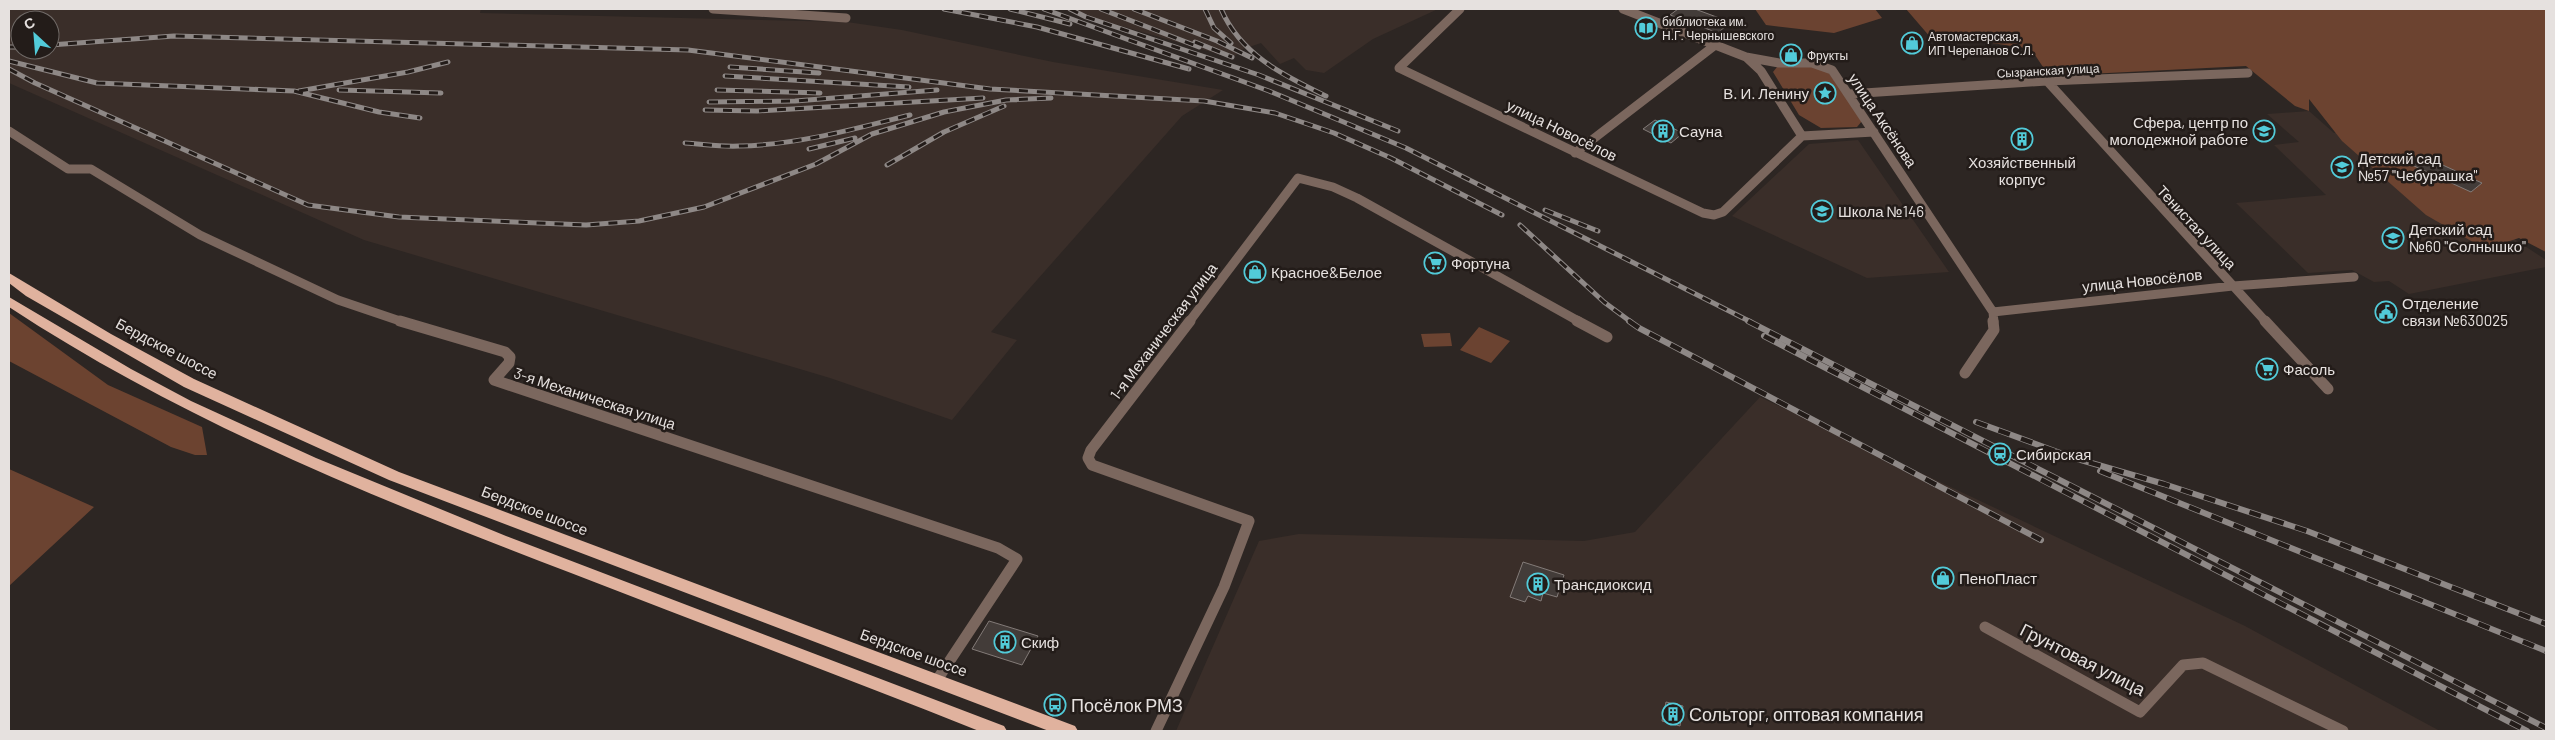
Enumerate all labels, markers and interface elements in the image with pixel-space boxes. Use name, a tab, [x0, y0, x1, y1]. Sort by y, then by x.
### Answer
north arrow	[10, 10, 60, 60]
text: С	[21, 13, 37, 33]
place label: библиотека им. Н.Г. Чернышевского	[1662, 14, 1775, 43]
library icon: библиотека им. Н.Г. Чернышевского	[1634, 16, 1658, 40]
place label: Автомастерская, ИП Черепанов С.Л.	[1928, 29, 2034, 58]
shop icon: Автомастерская, ИП Черепанов С.Л.	[1900, 31, 1924, 55]
shop icon: Фрукты	[1779, 43, 1803, 67]
place label: Фрукты	[1807, 48, 1848, 63]
street label: Сызранская улица	[1996, 60, 2100, 81]
street label: улица Аксёнова	[1845, 70, 1921, 171]
place icon: В. И. Ленину	[1813, 81, 1837, 105]
place label: В. И. Ленину	[1723, 84, 1809, 102]
street label: улица Новосёлов	[1504, 95, 1620, 165]
place label: Сфера, центр по молодежной работе	[2109, 113, 2248, 148]
building icon: Сауна	[1651, 119, 1675, 143]
school or university icon: Сфера, центр по молодежной работе	[2252, 119, 2276, 143]
place label: Сауна	[1679, 122, 1723, 140]
building icon: Хозяйственный корпус	[2010, 127, 2034, 151]
place label: Детский сад №57 "Чебурашка"	[2358, 149, 2478, 184]
place label: Хозяйственный корпус	[1968, 153, 2076, 188]
school or university icon: Детский сад №57 "Чебурашка"	[2330, 155, 2354, 179]
street label: Тенистая улица	[2154, 181, 2241, 273]
school or university icon: Школа №146	[1810, 199, 1834, 223]
place label: Школа №146	[1838, 202, 1924, 220]
place label: Детский сад №60 "Солнышко"	[2409, 220, 2526, 255]
school or university icon: Детский сад №60 "Солнышко"	[2381, 226, 2405, 250]
supermarket icon: Фортуна	[1423, 251, 1447, 275]
place label: Фортуна	[1451, 254, 1511, 272]
street label: 1-я Механическая улица	[1106, 259, 1221, 403]
shop icon: Красное&Белое	[1243, 260, 1267, 284]
place label: Красное&Белое	[1271, 263, 1382, 281]
street label: улица Новосёлов	[2081, 265, 2203, 295]
place label: Отделение связи №630025	[2402, 294, 2508, 329]
public building icon: Отделение связи №630025	[2374, 300, 2398, 324]
street label: Бердское шоссе	[113, 314, 221, 382]
supermarket icon: Фасоль	[2255, 357, 2279, 381]
place label: Фасоль	[2283, 360, 2335, 378]
street label: 3-я Механическая улица	[512, 363, 679, 433]
station icon: Сибирская	[1988, 442, 2012, 466]
place label: Сибирская	[2016, 445, 2091, 463]
street label: Бердское шоссе	[479, 481, 591, 539]
shop icon: ПеноПласт	[1931, 566, 1955, 590]
place label: ПеноПласт	[1959, 569, 2037, 587]
building icon: Трансдиоксид	[1526, 572, 1550, 596]
place label: Трансдиоксид	[1554, 575, 1652, 593]
street label: Грунтовая улица	[2017, 618, 2150, 701]
street label: Бердское шоссе	[858, 624, 970, 680]
building icon: Скиф	[993, 630, 1017, 654]
place label: Скиф	[1021, 633, 1059, 651]
bus stop icon: Посёлок РМЗ	[1043, 693, 1067, 717]
place label: Посёлок РМЗ	[1071, 694, 1183, 716]
building icon: Сольторг, оптовая компания	[1661, 702, 1685, 726]
place label: Сольторг, оптовая компания	[1689, 703, 1924, 725]

